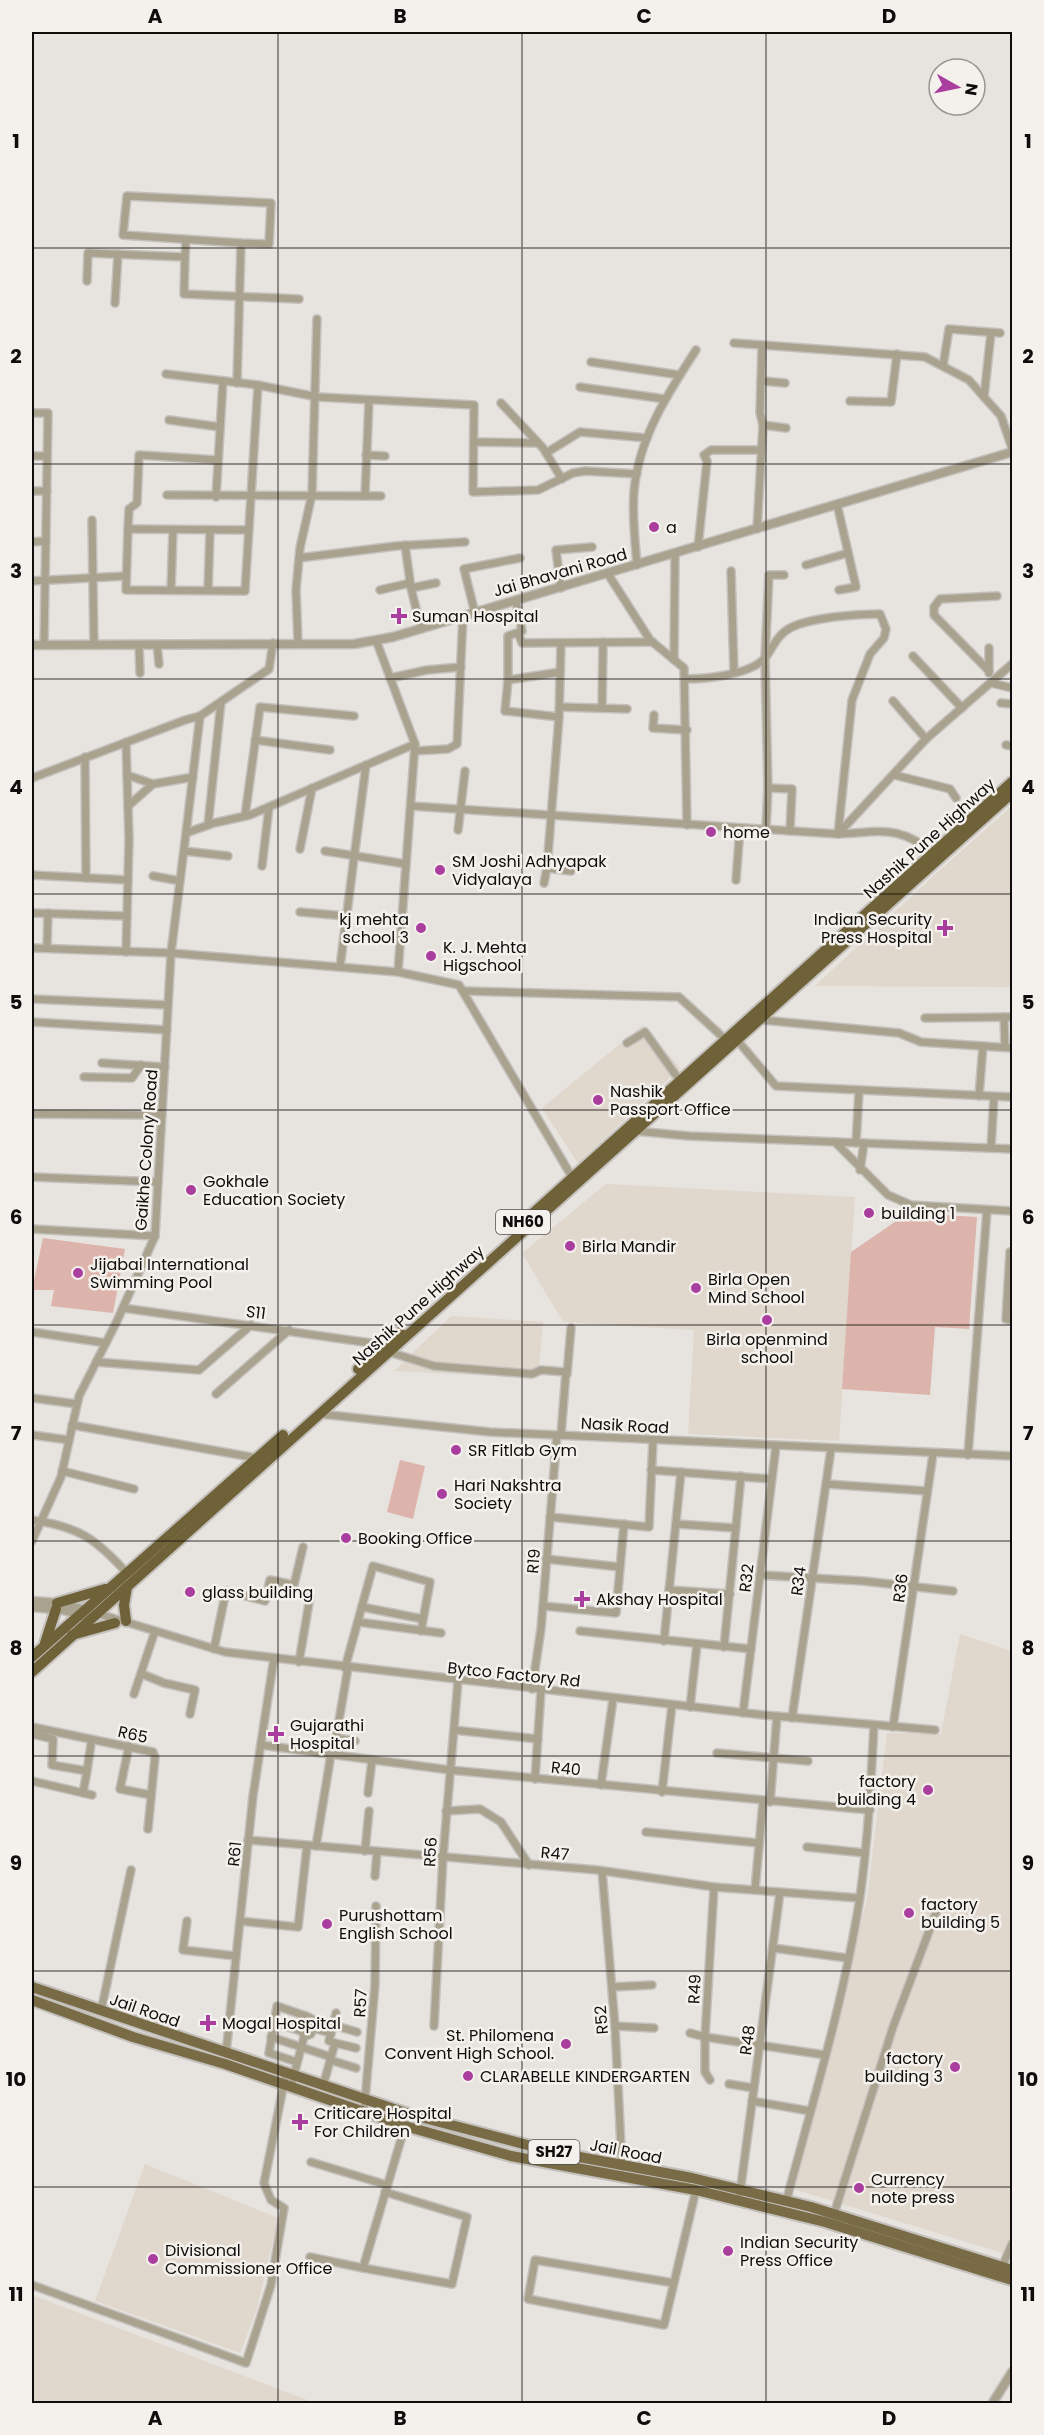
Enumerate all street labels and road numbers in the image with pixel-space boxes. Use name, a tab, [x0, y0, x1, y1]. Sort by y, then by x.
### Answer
street label: Jai Bhavani Road	[491, 542, 630, 603]
street label: Nashik Pune Highway	[858, 773, 1000, 904]
street label: Gaikhe Colony Road	[129, 1069, 164, 1232]
road number: NH60	[496, 1210, 550, 1234]
street label: Nashik Pune Highway	[347, 1240, 489, 1371]
street label: S11	[245, 1300, 267, 1325]
street label: Nasik Road	[580, 1412, 670, 1439]
street label: R19	[521, 1548, 546, 1574]
street label: R32	[733, 1563, 760, 1594]
street label: R34	[785, 1565, 812, 1597]
street label: R36	[887, 1572, 914, 1604]
street label: Bytco Factory Rd	[446, 1656, 581, 1693]
street label: R65	[116, 1720, 150, 1749]
street label: R40	[550, 1756, 582, 1781]
street label: R56	[418, 1836, 443, 1868]
street label: R61	[222, 1840, 247, 1868]
street label: R47	[540, 1841, 570, 1866]
street label: R49	[682, 1974, 707, 2005]
street label: Jail Road	[107, 1988, 183, 2033]
street label: R57	[348, 1988, 373, 2018]
street label: R52	[589, 2005, 614, 2035]
street label: R48	[734, 2024, 761, 2056]
street label: Jail Road	[588, 2133, 664, 2170]
road number: SH27	[528, 2140, 580, 2164]

